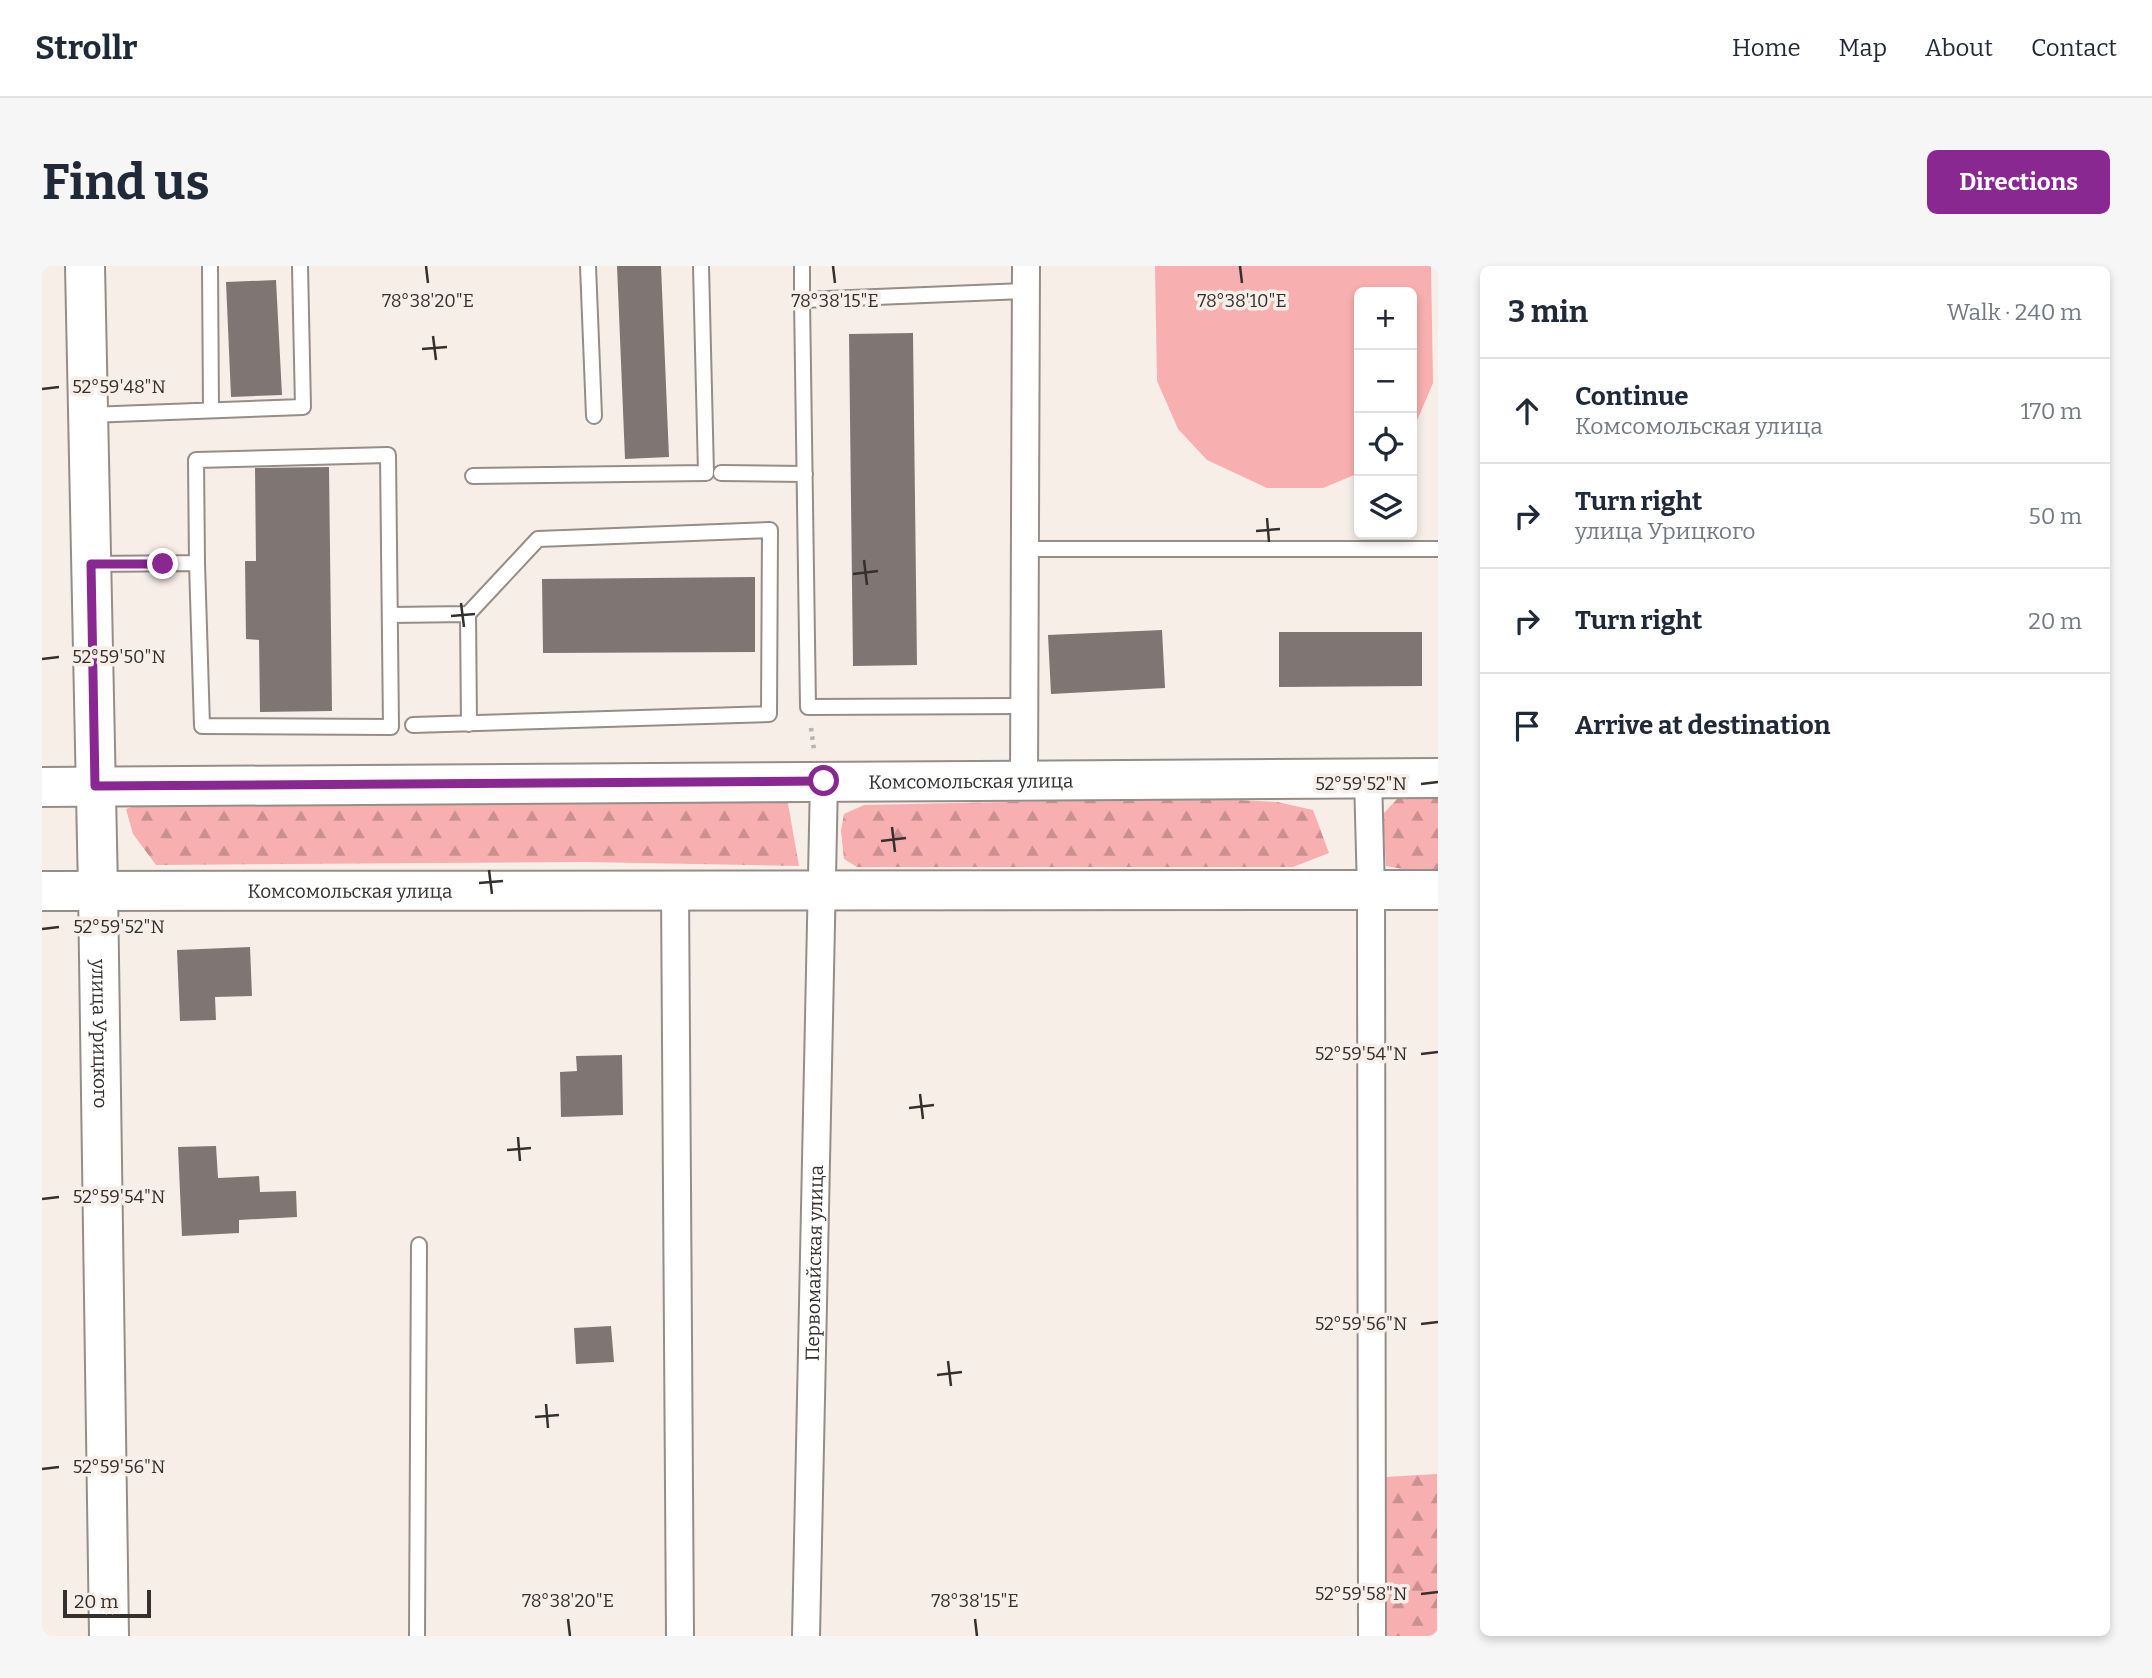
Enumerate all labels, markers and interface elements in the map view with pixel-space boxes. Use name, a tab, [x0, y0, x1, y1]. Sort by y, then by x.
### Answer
text: Strollr	[35, 28, 138, 68]
text: Home	[1732, 34, 1801, 62]
text: Map	[1839, 34, 1887, 62]
text: About	[1925, 34, 1993, 62]
text: Contact	[2031, 34, 2117, 62]
button: Directions	[1927, 150, 2110, 214]
text: Find us	[42, 153, 210, 212]
map controls	[1354, 287, 1417, 539]
button: +	[1354, 287, 1417, 350]
text: 78°38'20"E	[382, 290, 474, 312]
text: 78°38'15"E	[791, 290, 879, 312]
text: 78°38'10"E	[1197, 290, 1287, 312]
text: 3 min	[1508, 294, 1588, 330]
text: Walk · 240 m	[1947, 298, 2082, 326]
button: −	[1354, 350, 1417, 413]
text: 52°59'48"N	[72, 376, 166, 398]
text: Continue	[1575, 381, 1689, 412]
icon: ahead	[1508, 392, 1546, 430]
text: 170 m	[2020, 397, 2082, 425]
text: Комсомольская улица	[1575, 412, 1823, 440]
button: locate	[1354, 413, 1417, 476]
button: layers	[1354, 476, 1417, 539]
text: Turn right	[1575, 486, 1702, 517]
icon: right	[1508, 497, 1546, 535]
text: 50 m	[2028, 502, 2082, 530]
text: улица Урицкого	[1575, 517, 1756, 545]
route end	[147, 548, 178, 579]
icon: right	[1508, 602, 1546, 640]
text: Turn right	[1575, 605, 1702, 636]
text: 20 m	[2028, 607, 2082, 635]
text: 52°59'50"N	[72, 646, 166, 668]
icon: arrive	[1508, 707, 1546, 745]
text: Arrive at destination	[1575, 710, 1830, 741]
route start	[808, 765, 839, 796]
street label: Комсомольская улица	[868, 769, 1074, 793]
text: 52°59'52"N	[1315, 773, 1407, 795]
street label: Комсомольская улица	[247, 879, 453, 902]
text: 52°59'52"N	[73, 916, 165, 938]
street label: улица Урицкого	[88, 958, 113, 1109]
text: 52°59'54"N	[1315, 1043, 1407, 1065]
street label: Первомайская улица	[800, 1164, 827, 1361]
text: 52°59'54"N	[73, 1186, 165, 1208]
text: 52°59'56"N	[1315, 1313, 1407, 1335]
text: 52°59'56"N	[73, 1456, 165, 1478]
text: 52°59'58"N	[1315, 1583, 1407, 1605]
scale bar	[63, 1587, 150, 1619]
text: 20 m	[74, 1590, 118, 1613]
text: 78°38'20"E	[522, 1590, 614, 1612]
text: 78°38'15"E	[931, 1590, 1019, 1612]

